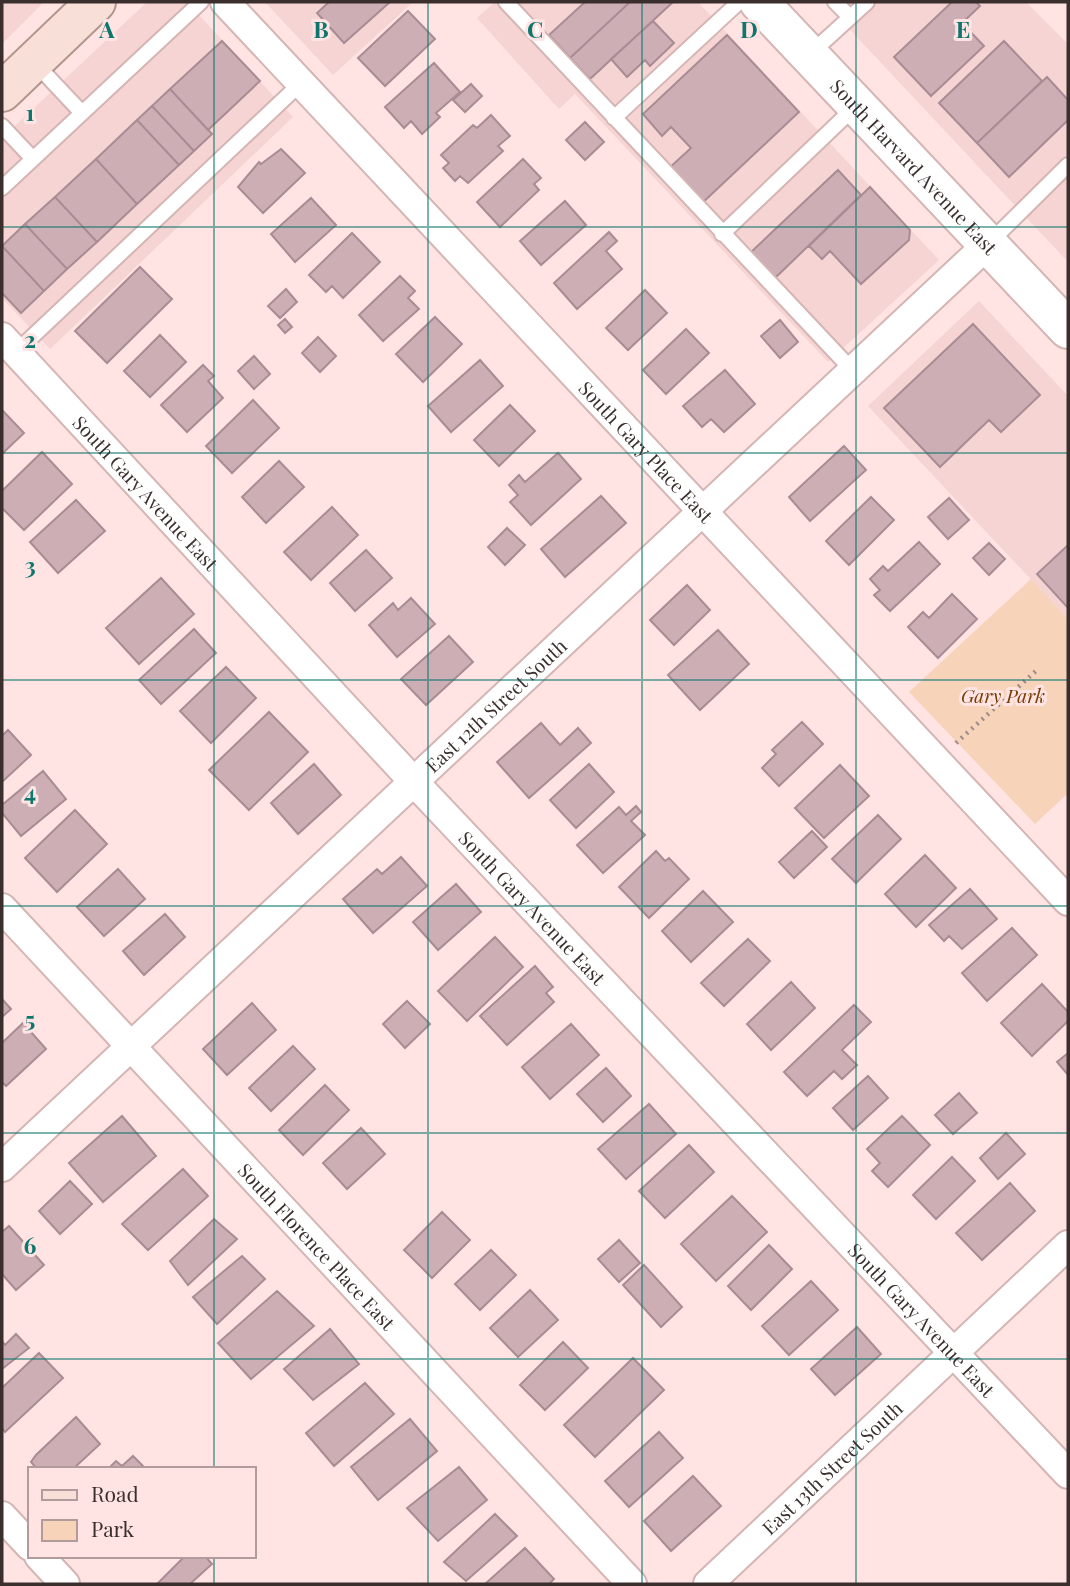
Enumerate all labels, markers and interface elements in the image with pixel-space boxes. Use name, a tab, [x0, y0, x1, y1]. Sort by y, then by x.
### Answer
text: A	[98, 13, 115, 44]
text: B	[313, 13, 329, 44]
text: C	[527, 13, 543, 44]
text: D	[740, 13, 758, 44]
text: E	[956, 13, 970, 44]
street label: South Harvard Avenue East	[825, 73, 1004, 260]
text: 1	[26, 96, 35, 127]
text: 2	[24, 323, 36, 354]
street label: South Gary Place East	[574, 375, 719, 528]
street label: South Gary Avenue East	[68, 409, 225, 576]
text: 3	[24, 549, 36, 580]
street label: East 12th Street South	[419, 632, 572, 778]
park label: Gary Park	[961, 682, 1045, 708]
text: 4	[24, 776, 36, 807]
street label: South Gary Avenue East	[454, 825, 612, 990]
text: 5	[25, 1003, 35, 1034]
street label: South Florence Place East	[233, 1157, 401, 1335]
text: 6	[24, 1229, 37, 1260]
street label: South Gary Avenue East	[843, 1237, 1001, 1402]
street label: East 13th Street South	[756, 1395, 908, 1540]
legend	[28, 1467, 256, 1558]
text: Road	[91, 1479, 139, 1507]
text: Park	[91, 1514, 135, 1542]

